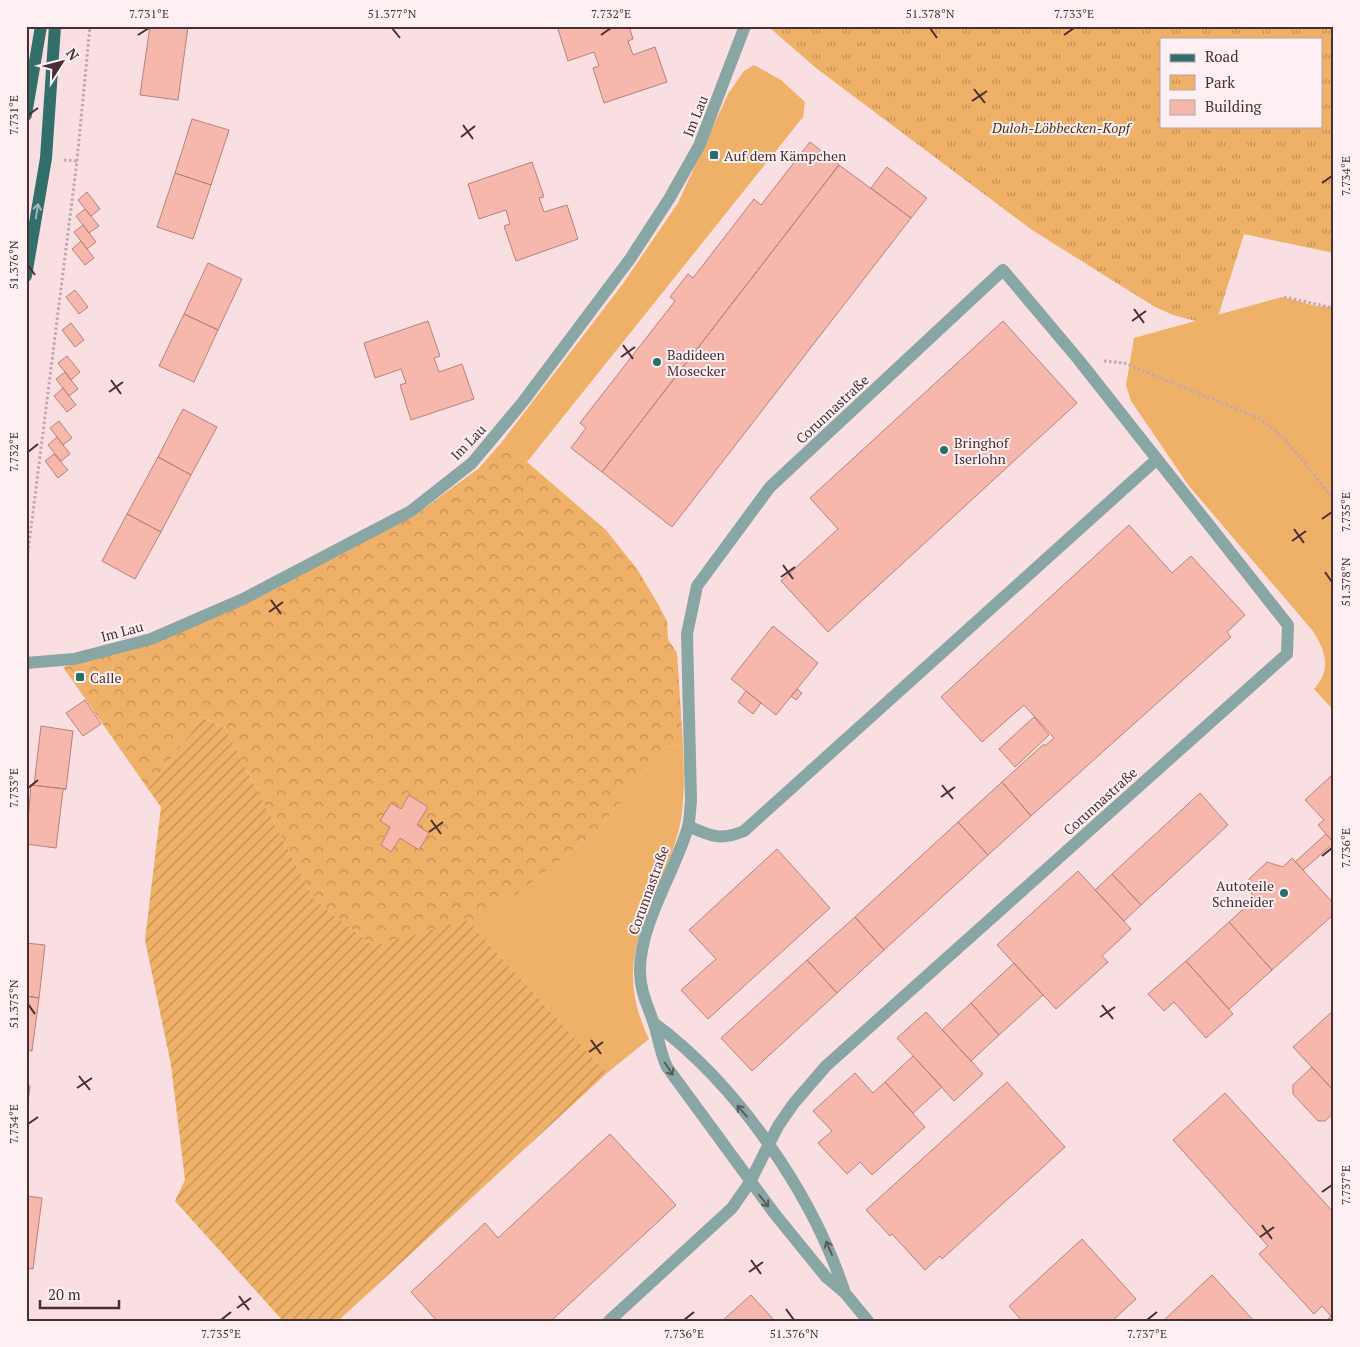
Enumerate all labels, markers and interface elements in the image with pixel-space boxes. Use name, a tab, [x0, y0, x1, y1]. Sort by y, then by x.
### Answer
text: 7.731°E	[129, 6, 169, 21]
text: 51.377°N	[367, 6, 417, 21]
text: 7.732°E	[591, 6, 631, 21]
text: 51.378°N	[905, 6, 955, 21]
text: 7.733°E	[1054, 6, 1094, 21]
north arrow	[38, 38, 88, 88]
legend	[1160, 38, 1322, 128]
text: N	[62, 44, 84, 64]
text: Road	[1205, 46, 1238, 66]
text: Park	[1205, 72, 1235, 92]
street label: Im Lau	[678, 92, 712, 140]
text: 7.731°E	[6, 95, 21, 135]
text: Building	[1205, 96, 1263, 116]
park label: Duloh-Löbbecken-Kopf	[991, 118, 1133, 137]
place label: Auf dem Kämpchen	[724, 146, 847, 165]
marker: Auf dem Kämpchen	[708, 149, 720, 161]
text: 7.734°E	[1338, 156, 1353, 196]
one-way arrow	[33, 203, 43, 219]
text: 51.376°N	[6, 240, 21, 290]
place label: Badideen Mosecker	[667, 345, 727, 380]
marker: Badideen Mosecker	[651, 356, 663, 368]
street label: Corunnastraße	[791, 370, 873, 448]
street label: Im Lau	[446, 420, 490, 464]
text: 7.732°E	[6, 432, 21, 472]
place label: Bringhof Iserlohn	[954, 433, 1010, 468]
marker: Bringhof Iserlohn	[938, 444, 950, 456]
text: 7.735°E	[1338, 492, 1353, 532]
text: 51.378°N	[1338, 557, 1353, 607]
street label: Im Lau	[99, 616, 145, 646]
place label: Calle	[90, 668, 122, 687]
marker: Calle	[74, 671, 86, 683]
street label: Corunnastraße	[1059, 763, 1141, 839]
text: 7.733°E	[6, 768, 21, 808]
text: 7.736°E	[1338, 828, 1353, 868]
street label: Corunnastraße	[623, 843, 673, 937]
place label: Autoteile Schneider	[1212, 876, 1275, 911]
marker: Autoteile Schneider	[1278, 887, 1290, 899]
text: 51.375°N	[6, 979, 21, 1029]
one-way arrow	[664, 1062, 674, 1076]
text: 7.734°E	[6, 1104, 21, 1144]
one-way arrow	[737, 1104, 748, 1117]
text: 7.737°E	[1338, 1165, 1353, 1205]
one-way arrow	[759, 1194, 770, 1207]
one-way arrow	[823, 1241, 833, 1256]
scale bar	[40, 1277, 119, 1309]
text: 20 m	[48, 1284, 81, 1304]
text: 7.735°E	[201, 1326, 241, 1341]
text: 7.736°E	[664, 1326, 704, 1341]
text: 51.376°N	[769, 1326, 819, 1341]
text: 7.737°E	[1127, 1326, 1167, 1341]

